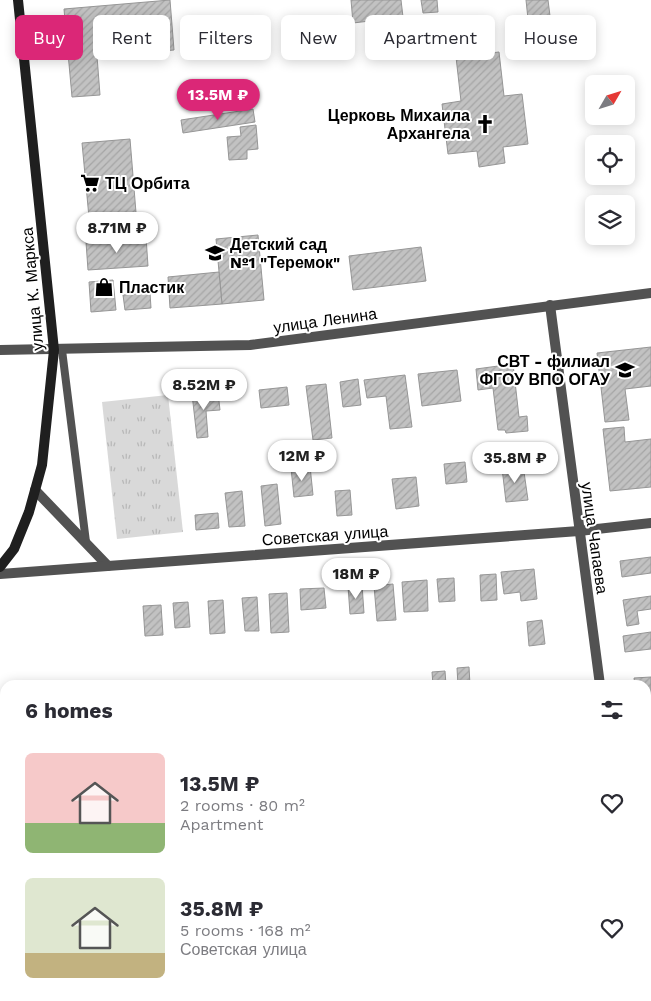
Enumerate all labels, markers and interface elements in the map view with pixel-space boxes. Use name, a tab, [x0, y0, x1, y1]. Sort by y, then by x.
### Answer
chip: Buy	[15, 15, 83, 60]
chip: Rent	[93, 15, 170, 60]
chip: Filters	[180, 15, 271, 60]
chip: New	[281, 15, 355, 60]
chip: Apartment	[365, 15, 495, 60]
chip: House	[505, 15, 596, 60]
north arrow	[585, 75, 635, 125]
map controls	[585, 75, 635, 245]
pin: 13.5M ₽	[172, 78, 264, 121]
text: 13.5M ₽	[188, 85, 248, 104]
place label: Церковь Михаила Архангела	[328, 106, 470, 143]
church icon: Церковь Михаила Архангела	[474, 113, 496, 135]
button: locate	[585, 135, 635, 185]
supermarket icon: ТЦ Орбита	[79, 172, 101, 194]
place label: ТЦ Орбита	[105, 174, 190, 193]
button: layers	[585, 195, 635, 245]
pin: 8.71M ₽	[71, 212, 163, 254]
text: 8.71M ₽	[87, 218, 147, 237]
street label: улица К. Маркса	[18, 226, 47, 351]
place label: Детский сад №1 "Теремок"	[230, 235, 340, 272]
school or university icon: Детский сад №1 "Теремок"	[204, 242, 226, 264]
shop icon: Пластик	[93, 276, 115, 298]
place label: Пластик	[119, 278, 185, 297]
street label: улица Ленина	[272, 304, 378, 337]
place label: СВТ - филиал ФГОУ ВПО ОГАУ	[479, 352, 611, 389]
school or university icon: СВТ - филиал ФГОУ ВПО ОГАУ	[614, 359, 636, 381]
pin: 8.52M ₽	[158, 368, 250, 411]
text: 8.52M ₽	[172, 375, 236, 394]
pin: 12M ₽	[267, 440, 337, 482]
pin: 35.8M ₽	[469, 442, 561, 484]
text: 12M ₽	[279, 446, 325, 465]
text: 35.8M ₽	[483, 448, 547, 467]
street label: улица Чапаева	[577, 481, 612, 595]
street label: Советская улица	[261, 522, 389, 549]
pin: 18M ₽	[321, 558, 391, 600]
text: 18M ₽	[332, 564, 380, 583]
icon: filters	[598, 696, 626, 724]
text: 6 homes	[25, 698, 113, 723]
text: 13.5M ₽	[180, 771, 259, 796]
icon: home	[65, 773, 125, 833]
icon: heart	[598, 789, 626, 817]
text: 2 rooms · 80 m²	[180, 796, 305, 815]
text: Apartment	[180, 815, 263, 834]
text: 35.8M ₽	[180, 896, 264, 921]
icon: home	[65, 898, 125, 958]
icon: heart	[598, 914, 626, 942]
text: 5 rooms · 168 m²	[180, 921, 311, 940]
text: Советская улица	[180, 940, 307, 959]

